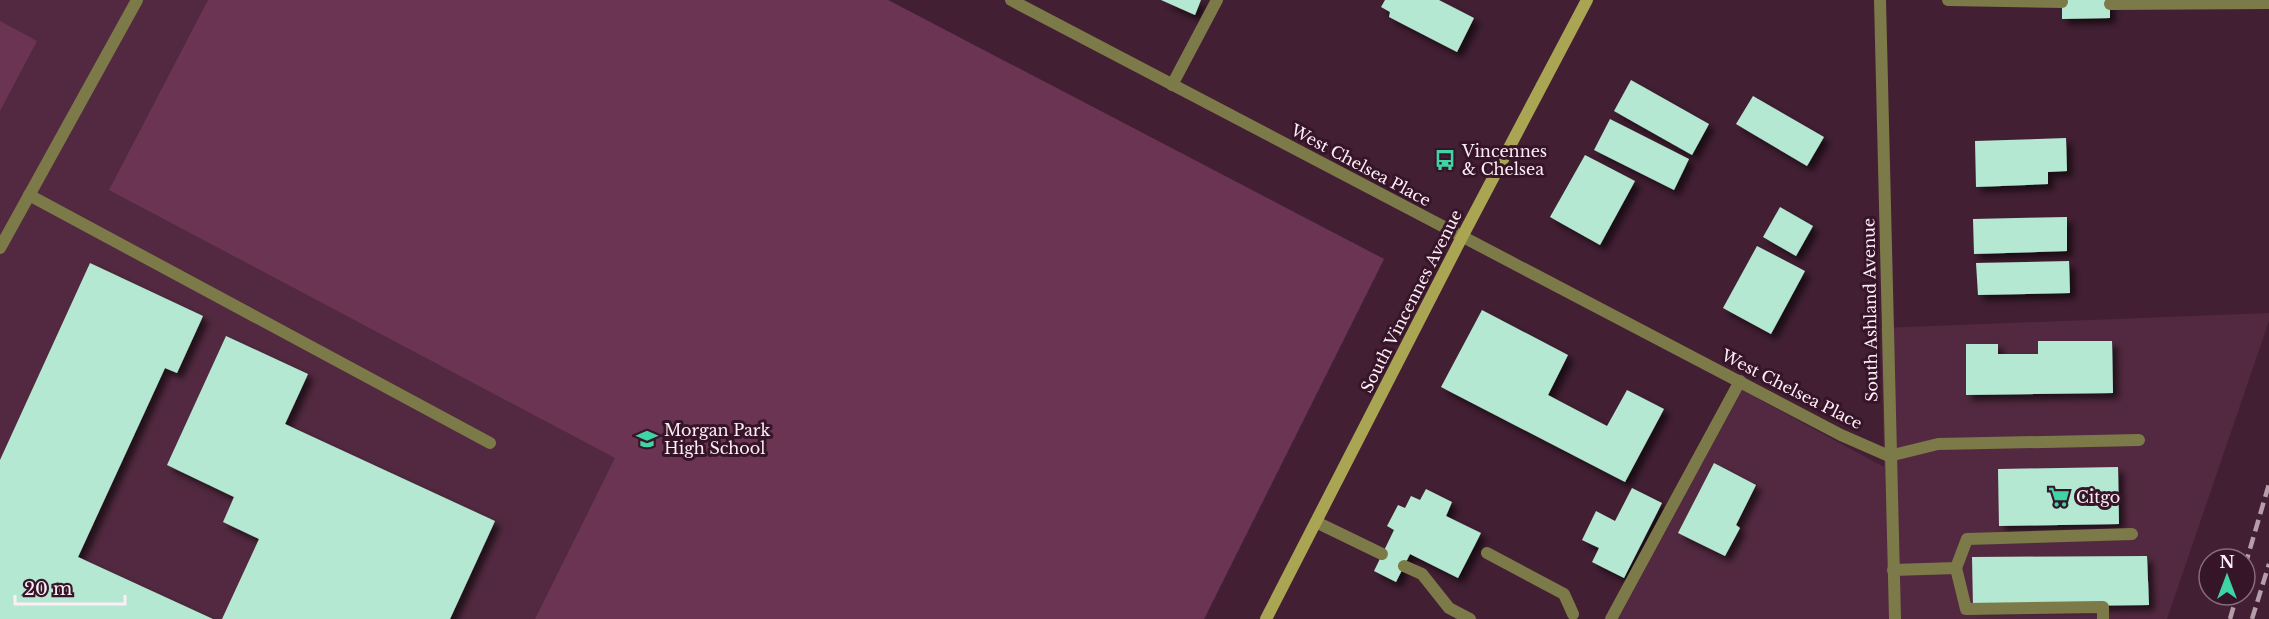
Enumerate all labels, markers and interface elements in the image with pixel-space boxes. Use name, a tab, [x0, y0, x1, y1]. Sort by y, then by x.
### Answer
street label: West Chelsea Place	[1287, 119, 1434, 210]
place label: Vincennes & Chelsea	[1461, 141, 1547, 179]
bus stop icon: Vincennes & Chelsea	[1433, 148, 1457, 172]
street label: South Vincennes Avenue	[1356, 206, 1466, 396]
street label: South Ashland Avenue	[1858, 218, 1882, 402]
street label: West Chelsea Place	[1717, 344, 1866, 433]
place label: Morgan Park High School	[664, 420, 770, 458]
school or university icon: Morgan Park High School	[635, 427, 659, 451]
supermarket icon: Citgo	[2047, 485, 2071, 509]
place label: Citgo	[2076, 487, 2120, 507]
north arrow	[2197, 547, 2257, 607]
text: N	[2219, 552, 2235, 572]
scale bar	[15, 568, 124, 606]
text: 20 m	[24, 578, 72, 600]

